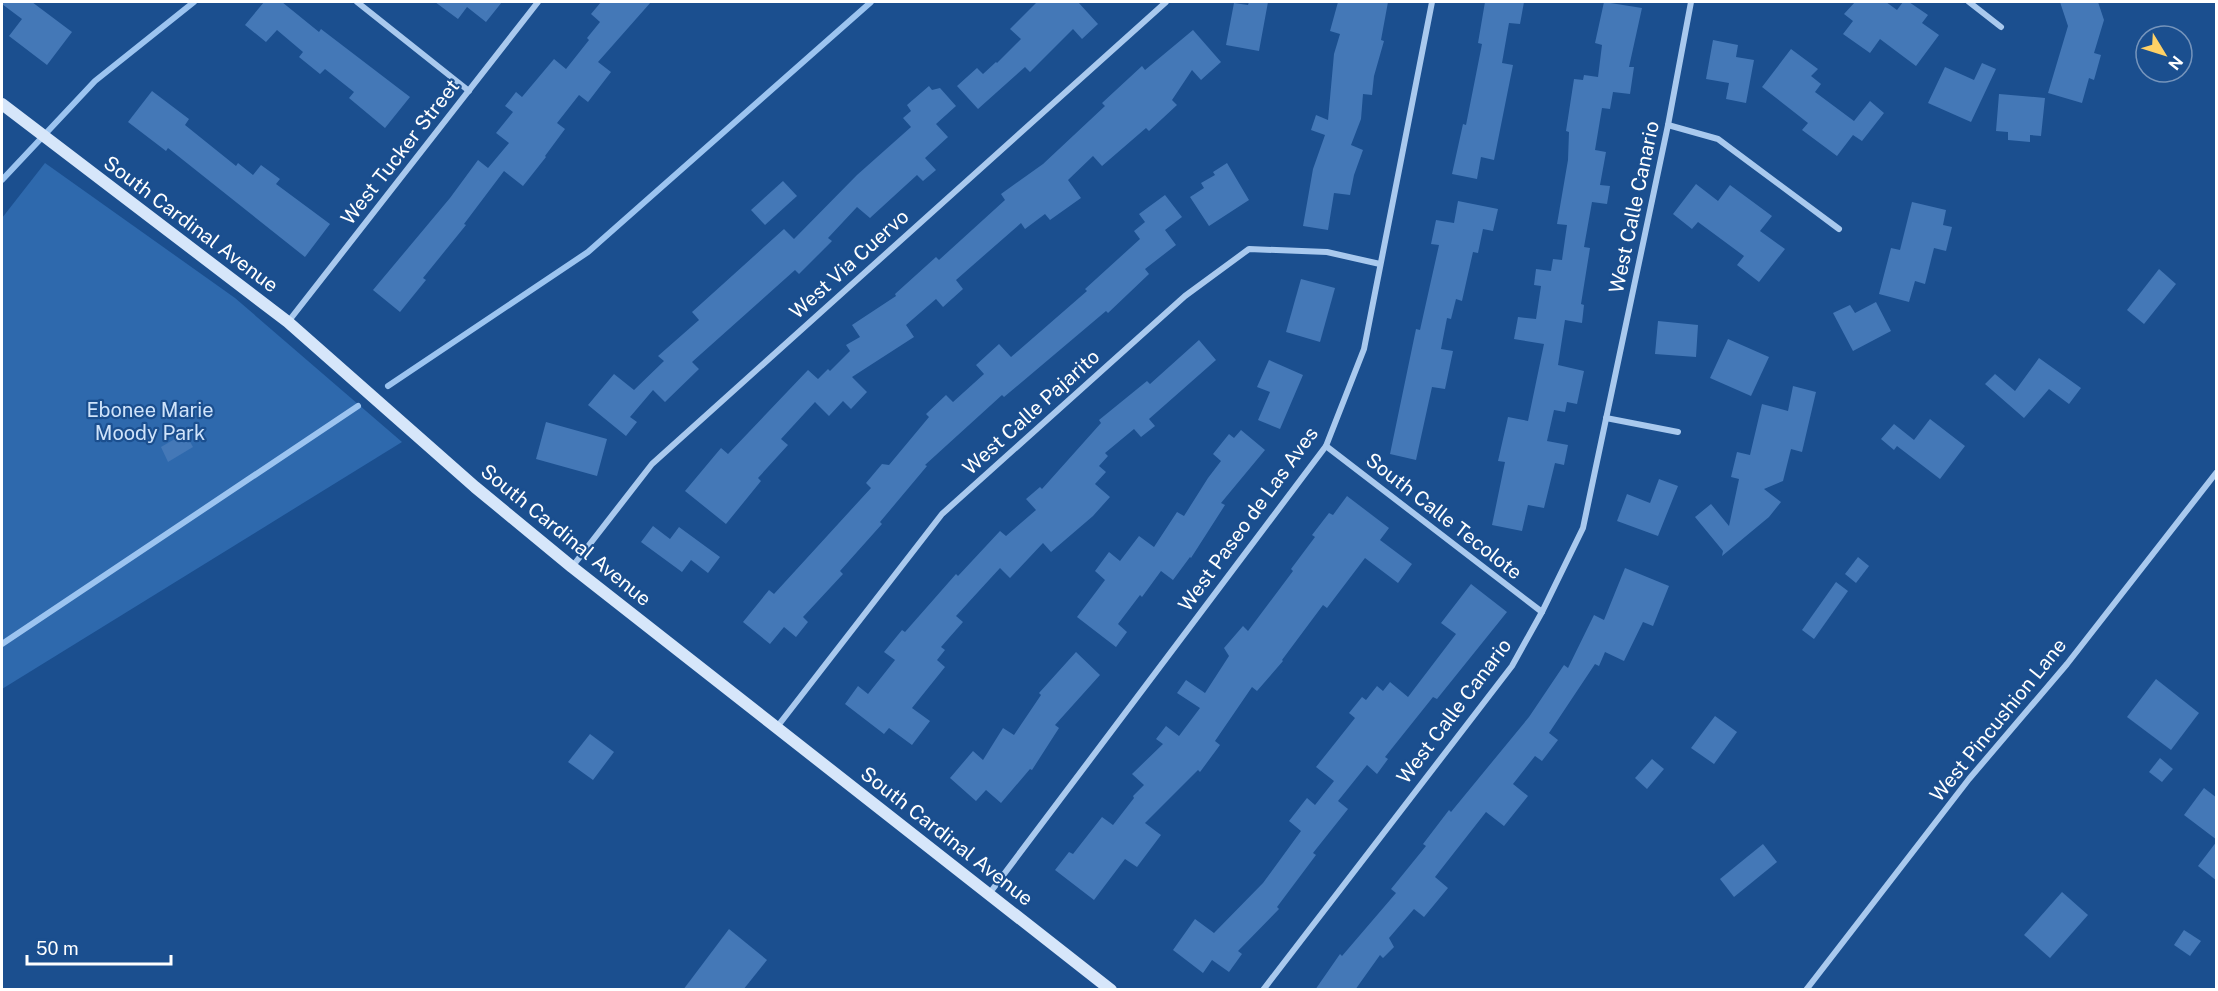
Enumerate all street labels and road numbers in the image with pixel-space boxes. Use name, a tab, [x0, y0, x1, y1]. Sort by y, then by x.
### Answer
street label: West Tucker Street	[336, 74, 464, 230]
street label: West Calle Canario	[1604, 119, 1664, 295]
street label: South Cardinal Avenue	[99, 151, 283, 297]
street label: West Via Cuervo	[785, 204, 913, 324]
street label: West Calle Pajarito	[958, 344, 1104, 480]
street label: West Paseo de Las Aves	[1173, 422, 1323, 616]
street label: South Calle Tecolote	[1361, 448, 1527, 584]
street label: South Cardinal Avenue	[476, 459, 656, 611]
street label: West Pincushion Lane	[1925, 633, 2071, 807]
street label: West Calle Canario	[1392, 634, 1516, 788]
street label: South Cardinal Avenue	[856, 761, 1038, 911]

